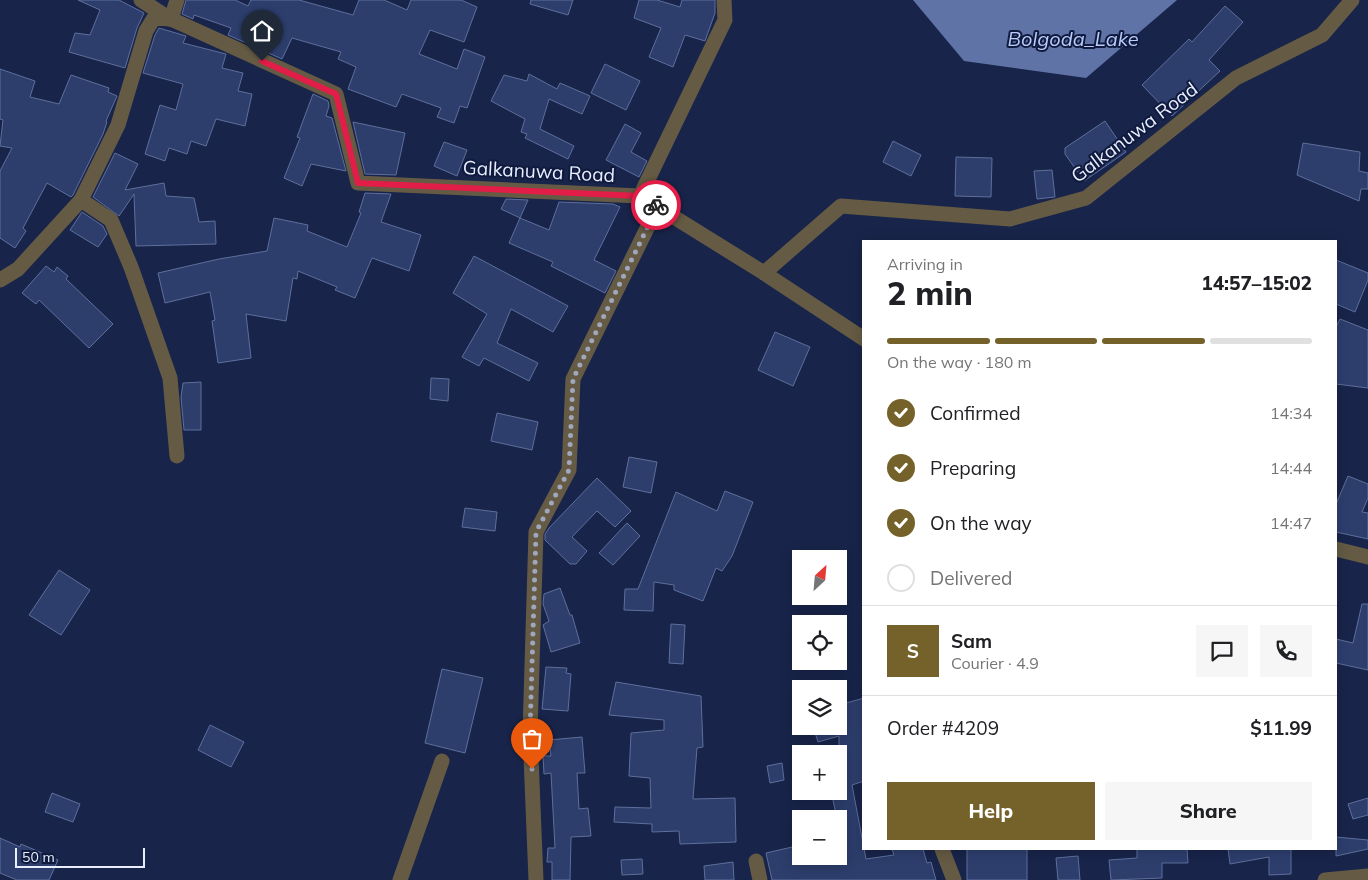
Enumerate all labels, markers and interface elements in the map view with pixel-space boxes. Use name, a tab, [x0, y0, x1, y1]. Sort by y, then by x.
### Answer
pin	[241, 10, 283, 61]
icon: home	[248, 17, 276, 45]
water label: Bolgoda_Lake	[1007, 26, 1139, 51]
street label: Galkanuwa Road	[1066, 77, 1202, 187]
street label: Galkanuwa Road	[462, 155, 616, 187]
courier	[631, 180, 681, 230]
icon: bike	[642, 191, 670, 219]
text: Arriving in	[887, 254, 963, 274]
text: 14:57–15:02	[1201, 271, 1312, 295]
text: 2 min	[887, 273, 973, 313]
text: On the way · 180 m	[887, 352, 1032, 372]
icon: check	[887, 399, 915, 427]
text: Confirmed	[930, 401, 1021, 425]
text: 14:34	[1270, 403, 1312, 423]
icon: check	[887, 454, 915, 482]
text: Preparing	[930, 456, 1016, 480]
text: 14:44	[1270, 458, 1312, 478]
icon: check	[887, 509, 915, 537]
text: On the way	[930, 511, 1032, 535]
text: 14:47	[1270, 513, 1312, 533]
north arrow	[792, 550, 848, 605]
map controls	[792, 550, 847, 865]
text: Delivered	[930, 566, 1012, 590]
button: locate	[792, 615, 847, 670]
button: chat	[1196, 625, 1248, 677]
button: phone	[1260, 625, 1312, 677]
text: Sam	[951, 629, 992, 653]
text: S	[907, 639, 919, 663]
text: Courier · 4.9	[951, 653, 1039, 673]
button: layers	[792, 680, 847, 735]
text: Order #4209	[887, 716, 999, 740]
text: $11.99	[1250, 716, 1312, 740]
pin	[511, 718, 553, 769]
icon: bag	[518, 725, 546, 753]
button: +	[792, 745, 847, 800]
button: Help	[887, 782, 1095, 840]
button: Share	[1105, 782, 1312, 840]
button: −	[792, 810, 847, 865]
scale bar	[15, 845, 145, 868]
text: 50 m	[22, 848, 55, 866]

